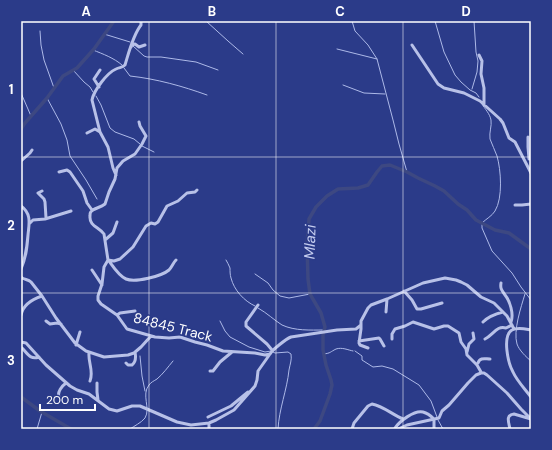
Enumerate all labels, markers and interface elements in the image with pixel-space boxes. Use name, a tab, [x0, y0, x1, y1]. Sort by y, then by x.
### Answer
text: A	[81, 3, 91, 20]
text: B	[208, 3, 216, 20]
text: C	[335, 3, 345, 20]
text: D	[461, 3, 471, 20]
text: 1	[9, 81, 13, 98]
text: 2	[7, 217, 15, 234]
water label: Mlazi	[299, 224, 321, 260]
street label: 84845 Track	[131, 308, 215, 346]
text: 3	[7, 352, 15, 369]
scale bar	[40, 386, 95, 412]
text: 200 m	[46, 392, 83, 408]

